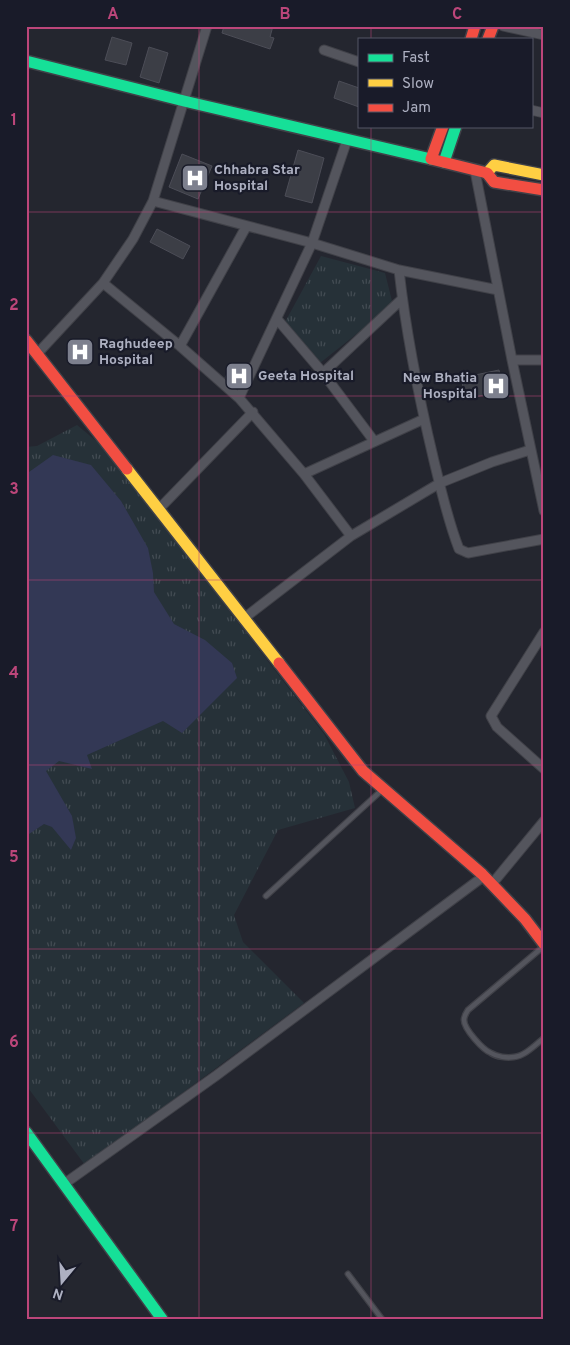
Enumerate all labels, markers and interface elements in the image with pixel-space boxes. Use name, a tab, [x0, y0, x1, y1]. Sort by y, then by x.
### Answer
text: A	[107, 5, 119, 25]
text: B	[279, 5, 291, 25]
text: C	[452, 5, 462, 25]
legend	[358, 38, 532, 128]
text: Fast	[402, 49, 430, 68]
text: Slow	[402, 75, 434, 94]
text: Jam	[402, 99, 431, 118]
text: 1	[11, 111, 17, 131]
place label: Chhabra Star Hospital	[214, 162, 300, 195]
hospital icon: Chhabra Star Hospital	[180, 163, 210, 193]
text: 2	[9, 296, 19, 316]
place label: Raghudeep Hospital	[99, 336, 173, 369]
hospital icon: Raghudeep Hospital	[65, 337, 95, 367]
hospital icon: Geeta Hospital	[224, 361, 254, 391]
place label: Geeta Hospital	[258, 368, 354, 385]
place label: New Bhatia Hospital	[403, 370, 477, 403]
hospital icon: New Bhatia Hospital	[481, 371, 511, 401]
text: 3	[9, 480, 19, 500]
text: 4	[9, 664, 19, 684]
text: 5	[9, 848, 19, 868]
text: 6	[9, 1033, 19, 1053]
text: 7	[10, 1217, 18, 1237]
north arrow	[38, 1258, 88, 1308]
text: N	[51, 1283, 66, 1303]

